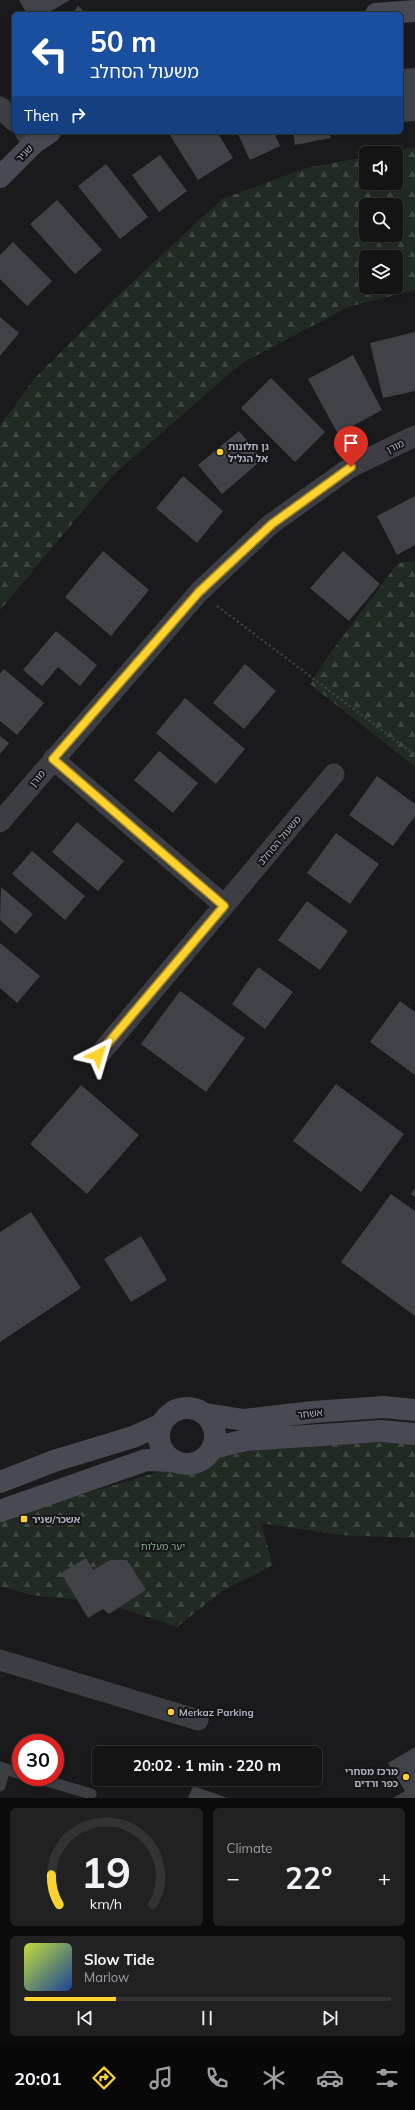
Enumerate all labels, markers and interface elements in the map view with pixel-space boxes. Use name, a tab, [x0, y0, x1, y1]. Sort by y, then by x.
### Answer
text: 50 m	[90, 24, 156, 59]
icon: left	[24, 28, 76, 80]
text: משעול הסחלב	[90, 60, 199, 83]
icon: right	[67, 104, 89, 126]
text: Then	[24, 106, 59, 125]
street label: שניר	[13, 142, 36, 165]
map controls	[359, 146, 403, 294]
button: sound	[359, 146, 403, 190]
button: search	[359, 198, 403, 242]
button: layers	[359, 250, 403, 294]
pin	[334, 426, 368, 467]
icon: arrive	[340, 432, 362, 454]
street label: מורן	[384, 436, 407, 456]
place label: גן חלונות אל הגליל	[228, 440, 269, 465]
marker: גן חלונות אל הגליל	[215, 447, 225, 457]
street label: מורן	[27, 767, 48, 789]
street label: משעול הסחלב	[255, 813, 304, 868]
position arrow	[77, 1034, 119, 1076]
street label: אשחר	[297, 1406, 323, 1421]
place label: אשכר/שניר	[32, 1513, 81, 1526]
marker: אשכר/שניר	[19, 1514, 29, 1524]
park label: יער מעלות	[141, 1540, 185, 1553]
place label: Merkaz Parking	[179, 1706, 254, 1719]
marker: Merkaz Parking	[166, 1707, 176, 1717]
speed limit sign: 30	[12, 1734, 64, 1786]
text: 20:02 · 1 min · 220 m	[133, 1756, 281, 1775]
place label: מרכז מסחרי כפר ורדים	[345, 1765, 398, 1790]
marker: מרכז מסחרי כפר ורדים	[401, 1772, 411, 1782]
text: Climate	[227, 1840, 272, 1856]
text: 19	[81, 1846, 131, 1898]
text: 22°	[285, 1859, 332, 1897]
text: −	[227, 1864, 240, 1892]
text: +	[378, 1864, 391, 1892]
text: km/h	[90, 1895, 122, 1913]
text: Slow Tide	[84, 1950, 154, 1969]
text: Marlow	[84, 1969, 129, 1985]
icon: previous	[74, 2007, 96, 2029]
icon: pause	[196, 2007, 218, 2029]
icon: next	[319, 2007, 341, 2029]
icon: directions	[90, 2064, 118, 2092]
icon: music	[147, 2064, 175, 2092]
icon: phone	[203, 2064, 231, 2092]
icon: climate	[260, 2064, 288, 2092]
icon: car	[316, 2064, 344, 2092]
icon: filters	[373, 2064, 401, 2092]
text: 20:01	[14, 2067, 62, 2090]

